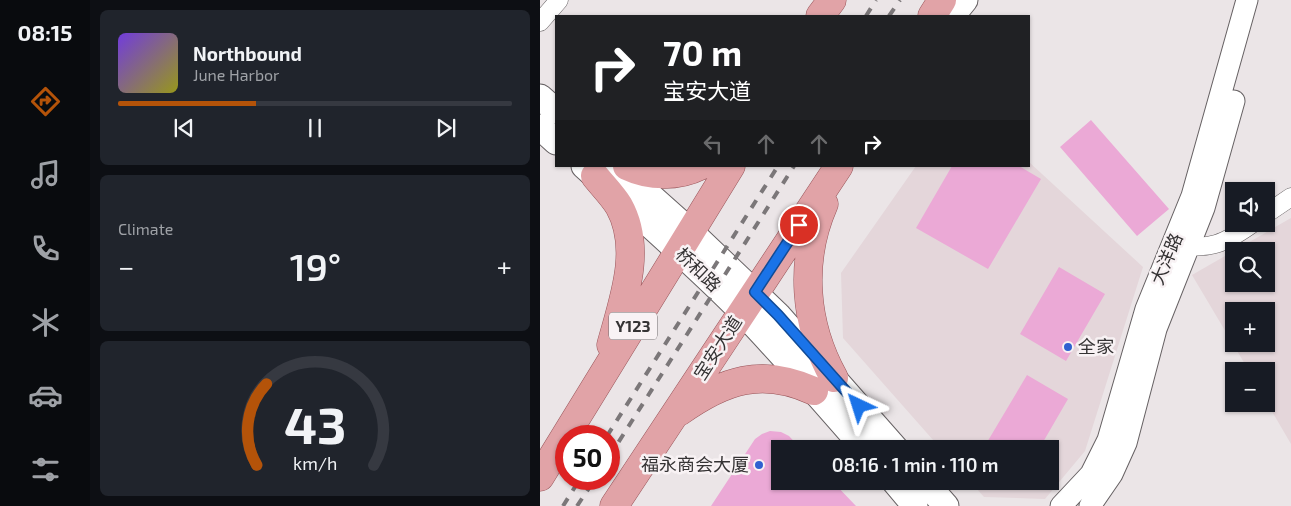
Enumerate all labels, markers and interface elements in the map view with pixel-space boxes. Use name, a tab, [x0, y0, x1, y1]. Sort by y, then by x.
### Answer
text: 08:15	[18, 19, 72, 45]
text: 70 m	[663, 31, 742, 73]
icon: right	[580, 35, 645, 100]
text: Northbound	[193, 42, 302, 65]
text: June Harbor	[193, 65, 280, 84]
text: 宝安大道	[663, 77, 751, 103]
icon: directions	[28, 84, 63, 119]
icon: previous	[170, 114, 198, 142]
icon: pause	[301, 114, 329, 142]
icon: next	[432, 114, 460, 142]
icon: left	[699, 130, 727, 158]
icon: ahead	[752, 130, 780, 158]
icon: ahead	[805, 130, 833, 158]
icon: right	[858, 130, 886, 158]
icon: music	[28, 157, 63, 192]
map controls	[1225, 182, 1275, 412]
button: sound	[1225, 182, 1275, 232]
pin	[778, 204, 820, 246]
icon: arrive	[785, 211, 813, 239]
text: Climate	[118, 219, 173, 238]
street label: 大洋路	[1145, 229, 1187, 288]
icon: phone	[28, 231, 63, 266]
button: search	[1225, 242, 1275, 292]
text: 19°	[290, 243, 341, 289]
street label: 桥和路	[672, 243, 726, 296]
text: −	[118, 249, 134, 283]
text: +	[497, 249, 512, 283]
button: +	[1225, 302, 1275, 352]
icon: climate	[28, 305, 63, 340]
street label: 宝安大道	[688, 311, 746, 384]
road number: Y123	[609, 312, 657, 340]
place label: 全家	[1078, 335, 1114, 357]
marker: 全家	[1062, 341, 1074, 353]
button: −	[1225, 362, 1275, 412]
icon: car	[28, 378, 63, 413]
position arrow	[832, 379, 884, 431]
text: 43	[284, 392, 346, 454]
speed limit sign: 50	[555, 425, 620, 490]
icon: filters	[28, 452, 63, 487]
text: km/h	[293, 452, 337, 474]
place label: 福永商会大厦	[641, 453, 749, 475]
text: 08:16 · 1 min · 110 m	[832, 453, 998, 476]
marker: 福永商会大厦	[753, 459, 765, 471]

